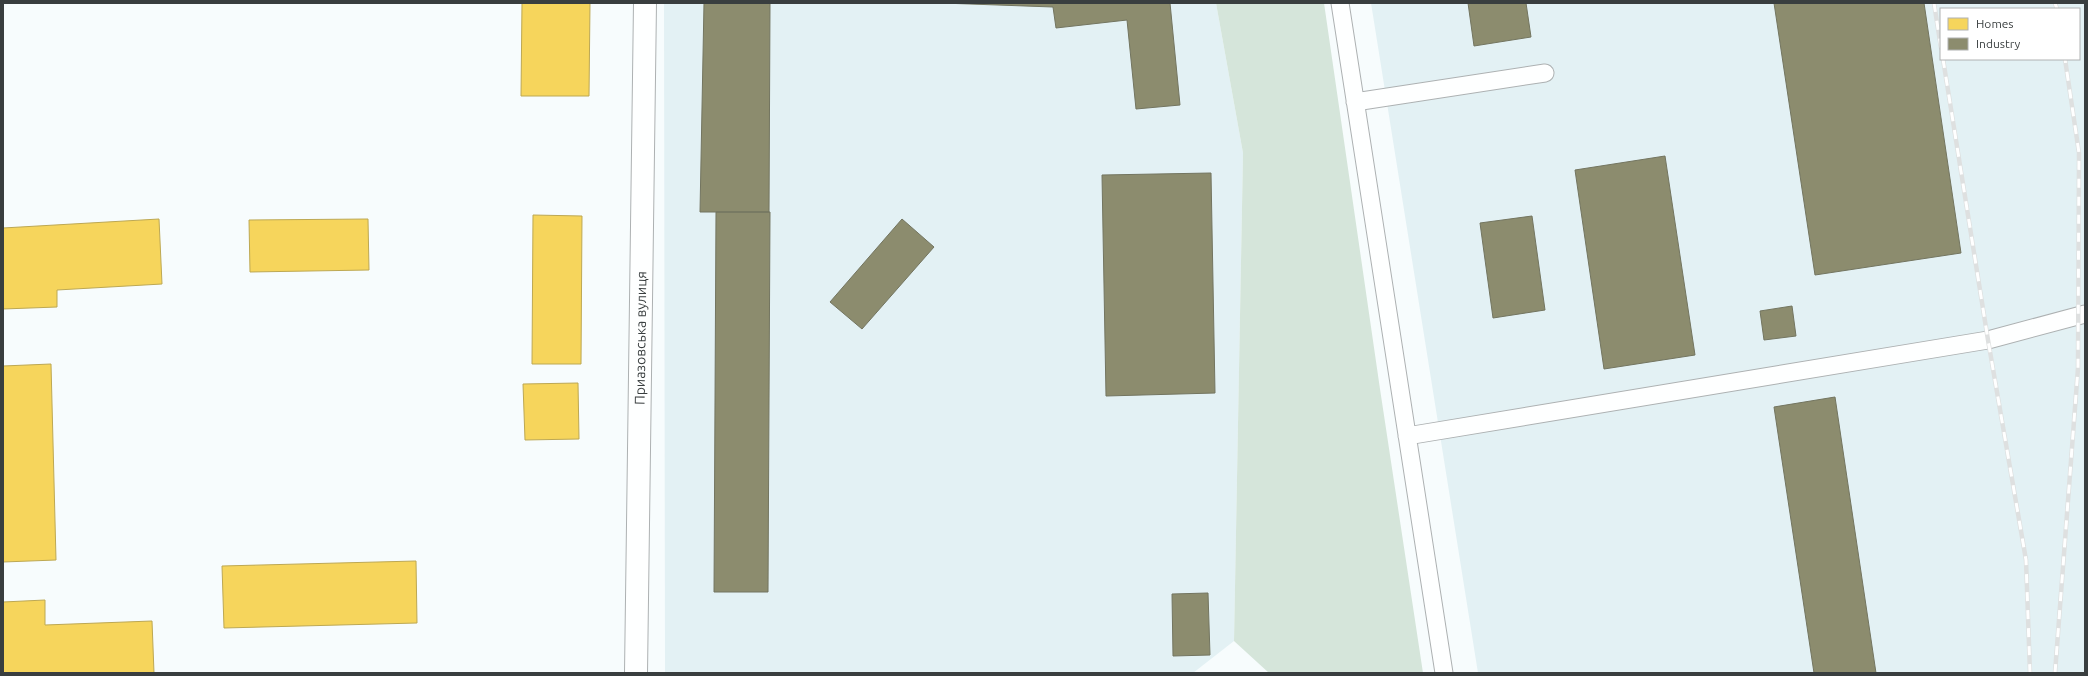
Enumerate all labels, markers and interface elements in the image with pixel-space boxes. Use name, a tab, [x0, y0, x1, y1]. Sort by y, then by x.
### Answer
legend	[1940, 8, 2080, 60]
text: Homes	[1976, 17, 2014, 30]
text: Industry	[1976, 37, 2021, 50]
street label: Приазовська вулиця	[632, 271, 649, 405]

